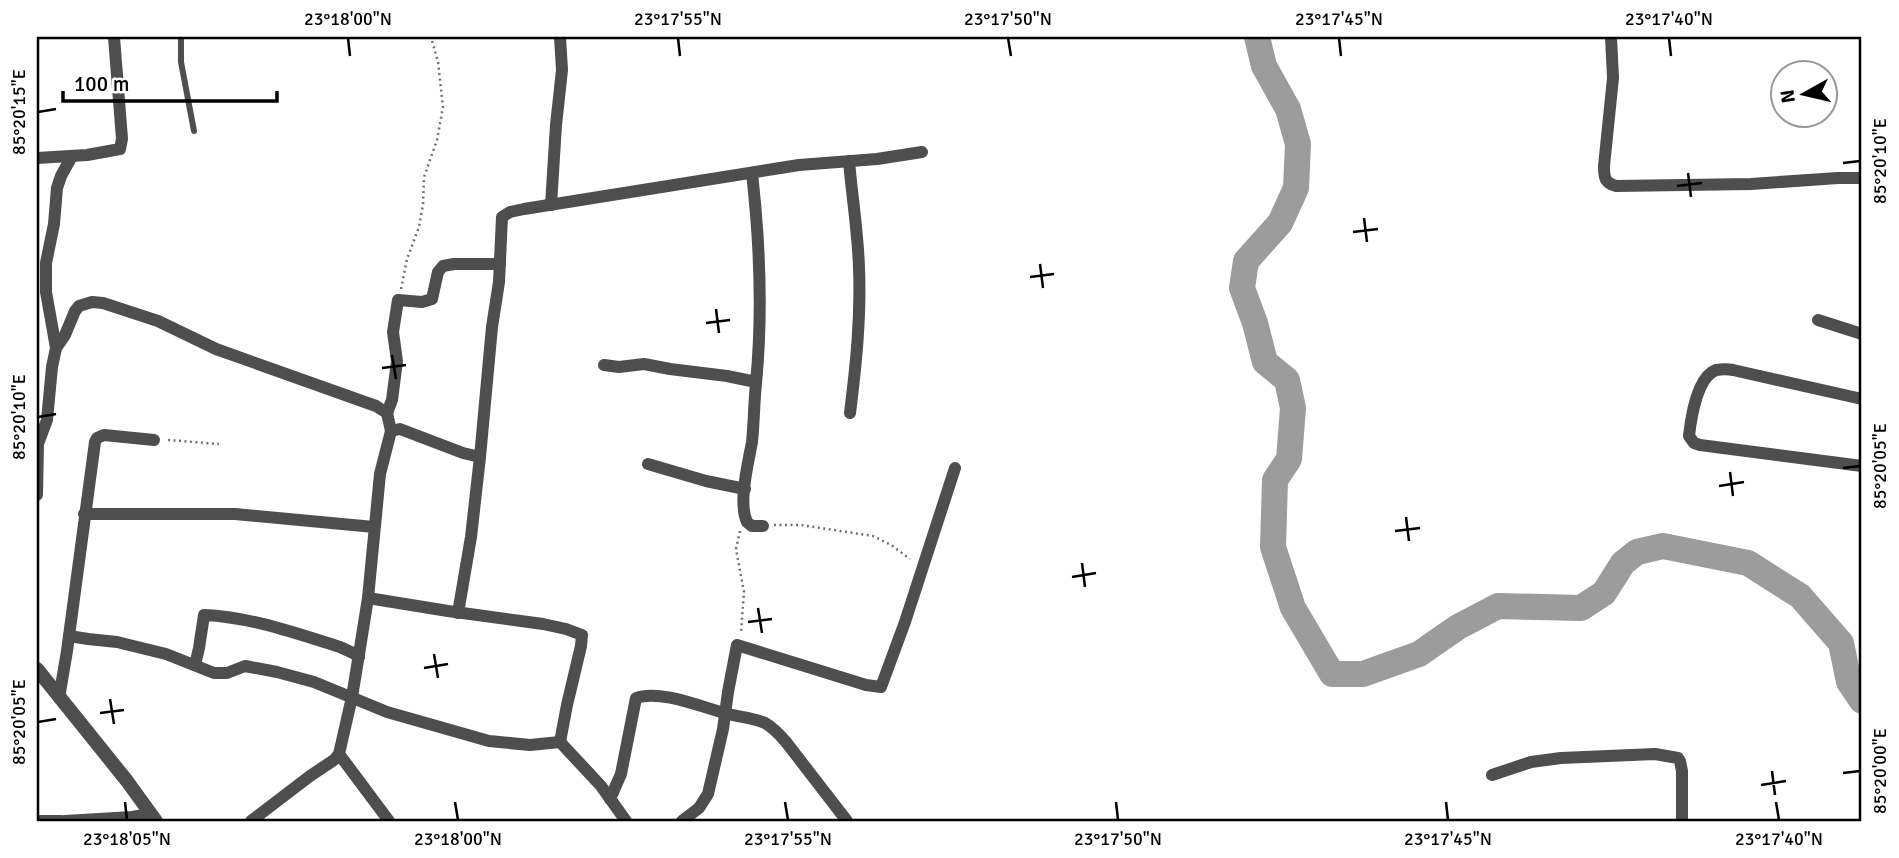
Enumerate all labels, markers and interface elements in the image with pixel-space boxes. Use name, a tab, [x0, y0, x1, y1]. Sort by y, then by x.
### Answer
text: 23°18'00"N	[304, 8, 392, 30]
text: 23°17'55"N	[634, 8, 722, 30]
text: 23°17'50"N	[964, 8, 1052, 30]
text: 23°17'45"N	[1295, 8, 1383, 30]
text: 23°17'40"N	[1625, 8, 1713, 30]
scale bar	[63, 60, 276, 104]
north arrow	[1770, 60, 1840, 130]
text: 85°20'15"E	[8, 69, 30, 155]
text: 100 m	[74, 71, 129, 97]
text: N	[1775, 88, 1801, 104]
text: 85°20'10"E	[1869, 118, 1891, 204]
text: 85°20'10"E	[8, 374, 30, 460]
text: 85°20'05"E	[1869, 423, 1891, 509]
text: 85°20'05"E	[8, 679, 30, 765]
text: 85°20'00"E	[1869, 728, 1891, 814]
text: 23°18'05"N	[83, 828, 171, 850]
text: 23°18'00"N	[414, 828, 502, 850]
text: 23°17'55"N	[744, 828, 832, 850]
text: 23°17'50"N	[1074, 828, 1162, 850]
text: 23°17'45"N	[1404, 828, 1492, 850]
text: 23°17'40"N	[1735, 828, 1823, 850]

